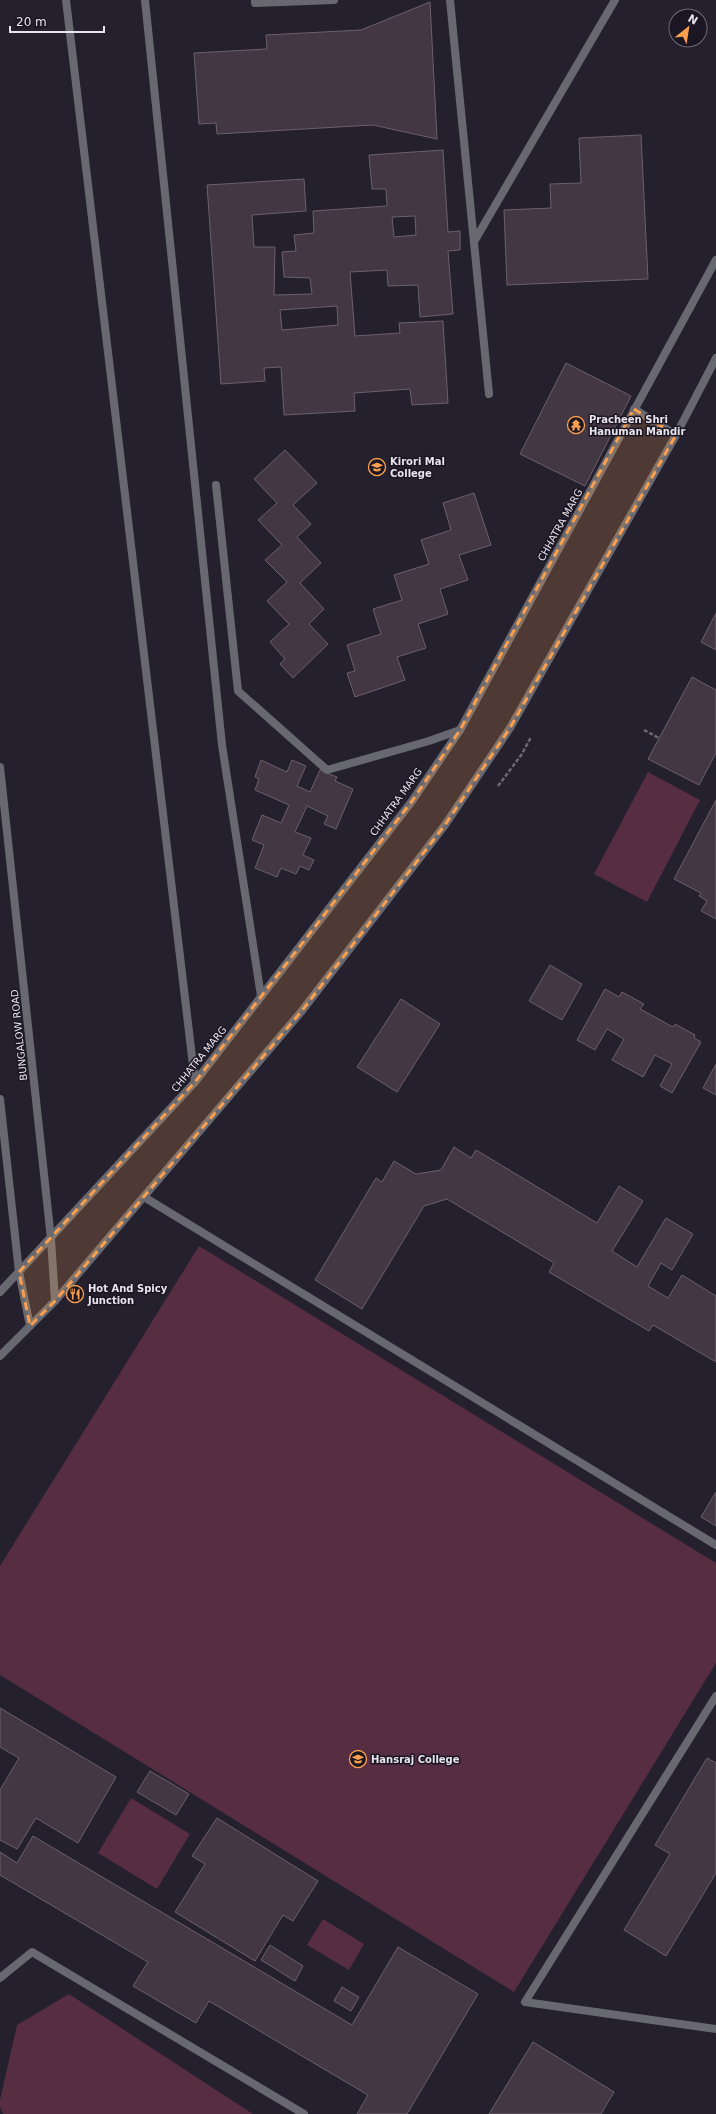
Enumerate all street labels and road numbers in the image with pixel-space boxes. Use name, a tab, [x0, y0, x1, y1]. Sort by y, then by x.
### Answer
street label: CHHATRA MARG	[536, 487, 584, 563]
street label: CHHATRA MARG	[368, 766, 424, 838]
street label: BUNGALOW ROAD	[9, 989, 29, 1081]
street label: CHHATRA MARG	[169, 1024, 229, 1094]

